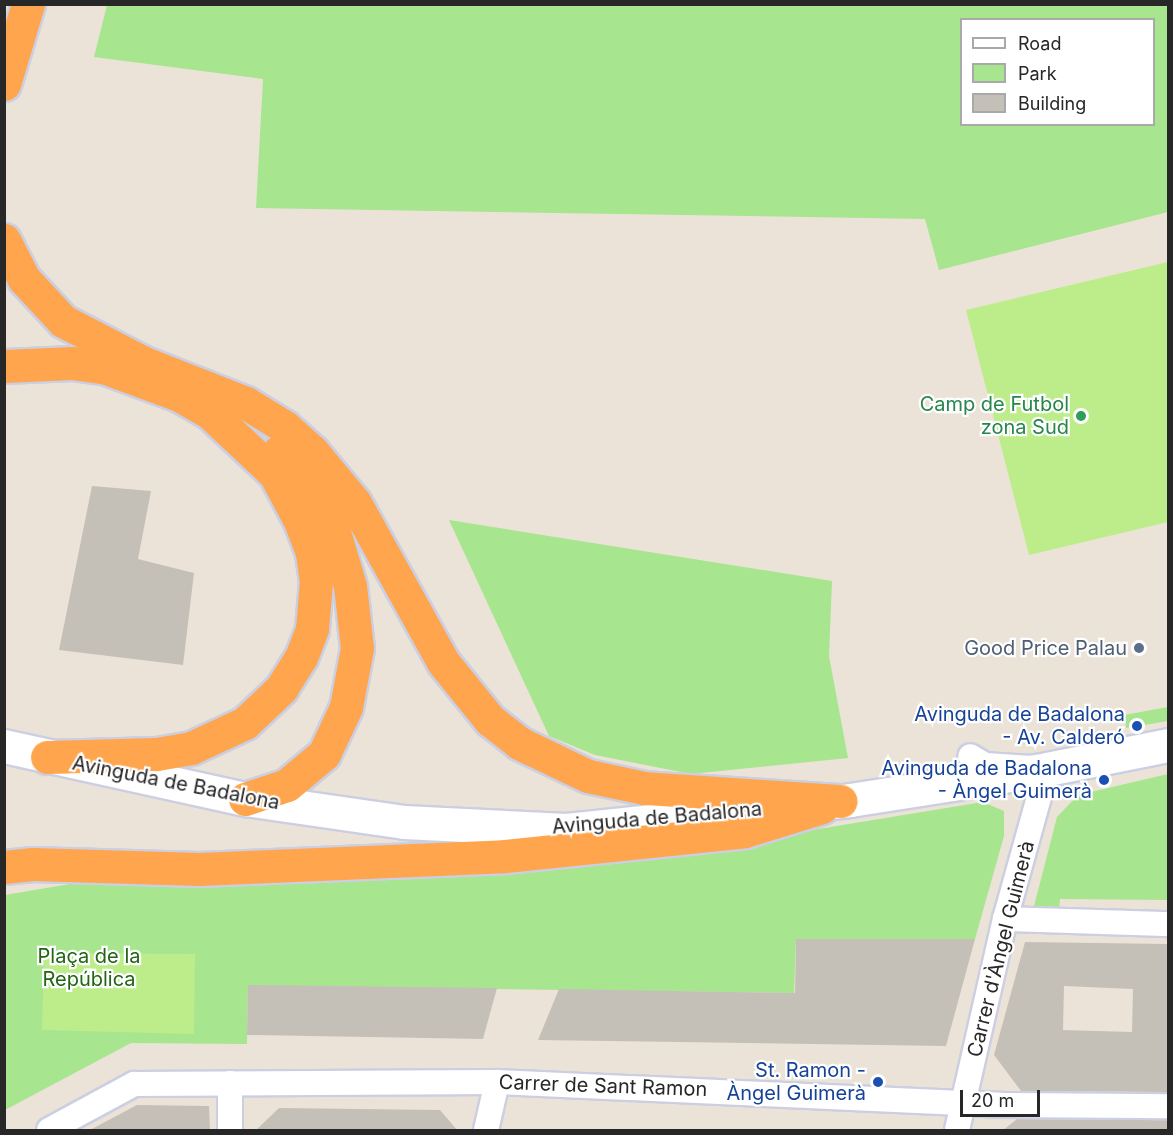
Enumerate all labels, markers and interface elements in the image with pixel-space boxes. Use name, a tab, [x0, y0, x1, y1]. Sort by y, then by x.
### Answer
legend	[960, 18, 1155, 126]
text: Road	[1018, 33, 1061, 54]
text: Park	[1018, 63, 1057, 84]
text: Building	[1018, 93, 1086, 114]
place label: Camp de Futbol zona Sud	[920, 392, 1069, 439]
marker: Camp de Futbol zona Sud	[1074, 409, 1088, 423]
place label: Good Price Palau	[964, 636, 1127, 660]
marker: Good Price Palau	[1132, 641, 1146, 655]
place label: Avinguda de Badalona - Av. Calderó	[914, 702, 1125, 749]
marker: Avinguda de Badalona - Av. Calderó	[1130, 719, 1144, 733]
street label: Avinguda de Badalona	[70, 751, 282, 815]
place label: Avinguda de Badalona - Àngel Guimerà	[881, 756, 1092, 803]
marker: Avinguda de Badalona - Àngel Guimerà	[1097, 773, 1111, 787]
street label: Avinguda de Badalona	[551, 797, 763, 839]
street label: Carrer d'Àngel Guimerà	[963, 838, 1039, 1060]
park label: Plaça de la República	[38, 945, 140, 992]
place label: St. Ramon - Àngel Guimerà	[726, 1058, 866, 1105]
street label: Carrer de Sant Ramon	[498, 1070, 708, 1102]
marker: St. Ramon - Àngel Guimerà	[871, 1075, 885, 1089]
scale bar	[963, 1078, 1042, 1116]
text: 20 m	[971, 1090, 1014, 1111]

